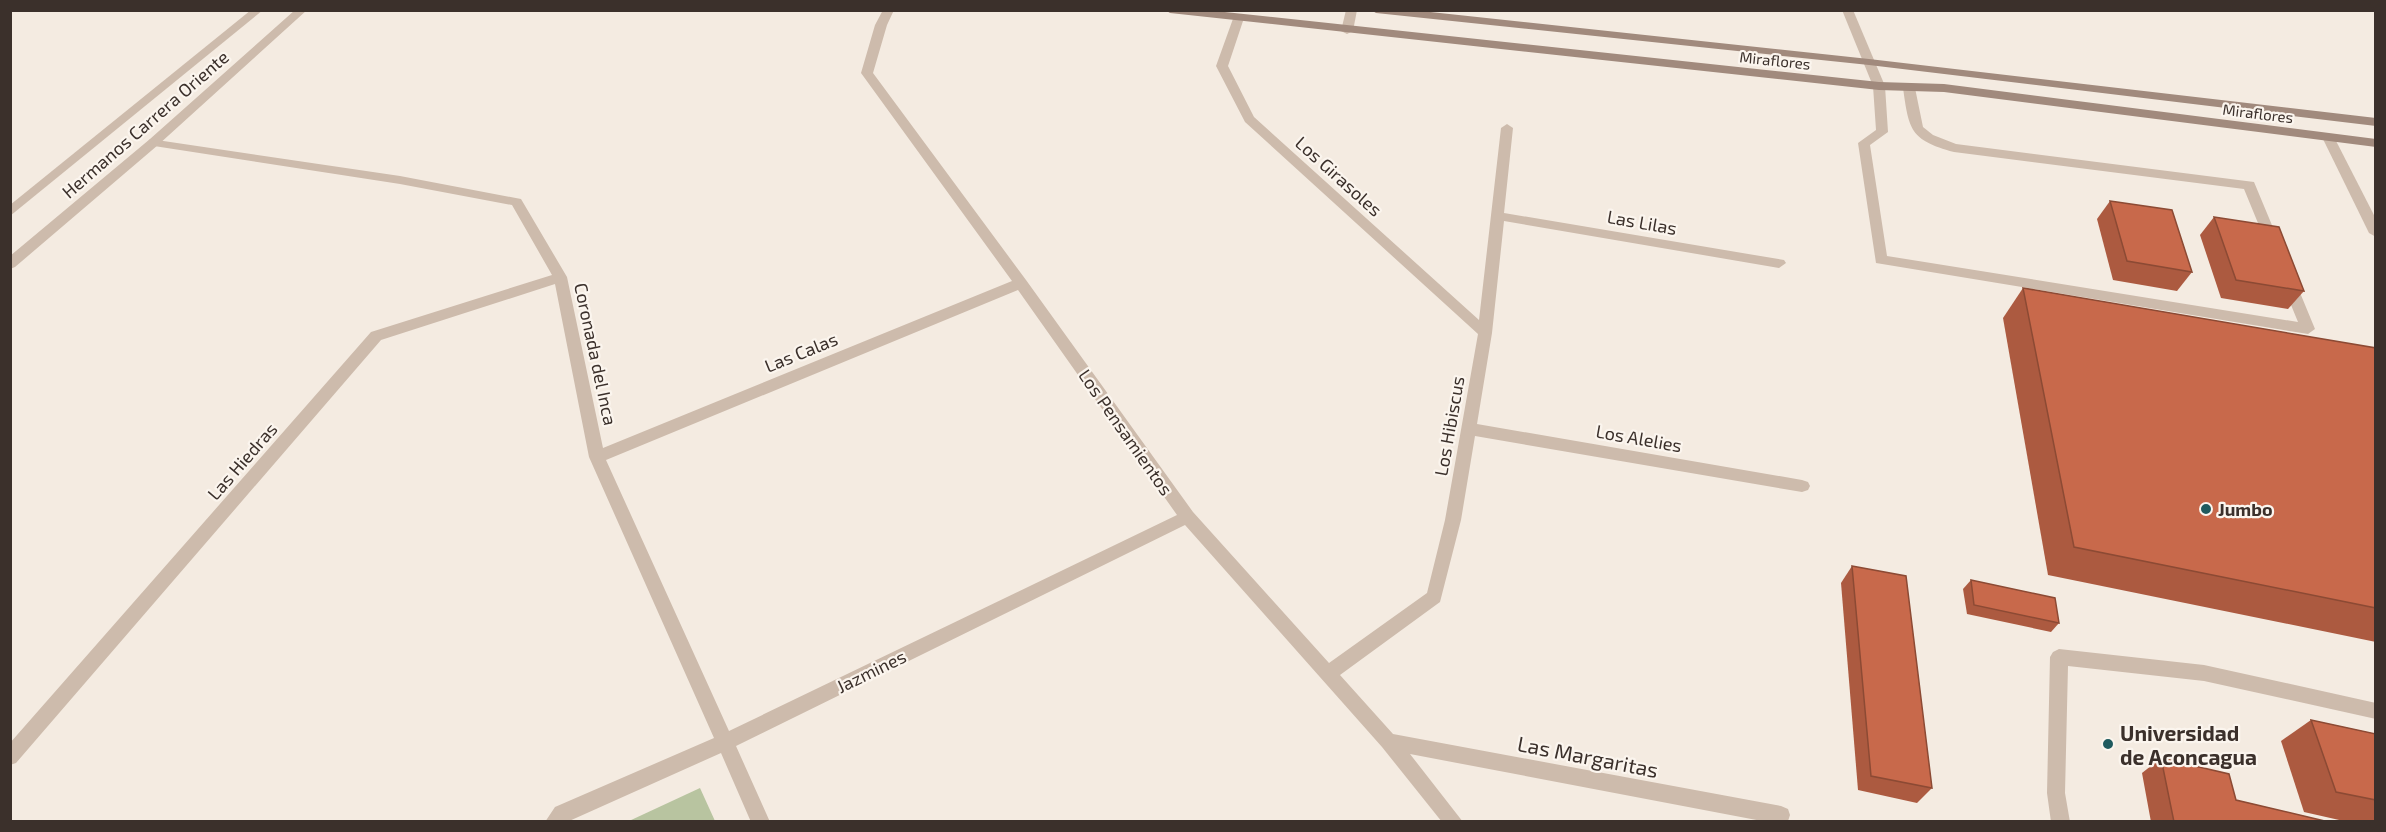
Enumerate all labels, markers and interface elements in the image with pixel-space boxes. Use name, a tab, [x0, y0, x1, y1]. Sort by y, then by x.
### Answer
street label: Hermanos Carrera Oriente	[57, 46, 233, 202]
street label: Miraflores	[1739, 47, 1811, 73]
street label: Miraflores	[2222, 100, 2294, 126]
street label: Los Girasoles	[1291, 131, 1387, 221]
street label: Las Lilas	[1605, 205, 1679, 239]
street label: Coronada del Inca	[570, 281, 622, 427]
street label: Las Calas	[761, 327, 841, 377]
street label: Los Pensamientos	[1074, 365, 1178, 499]
street label: Los Hibiscus	[1429, 374, 1469, 478]
street label: Las Hiedras	[203, 418, 281, 504]
street label: Los Alelies	[1594, 420, 1684, 456]
place label: Jumbo	[2218, 498, 2273, 520]
marker: Jumbo	[2199, 502, 2213, 516]
street label: Jazmines	[833, 645, 909, 697]
place label: Universidad de Aconcagua	[2120, 720, 2257, 769]
street label: Las Margaritas	[1515, 730, 1661, 782]
marker: Universidad de Aconcagua	[2101, 737, 2115, 751]

